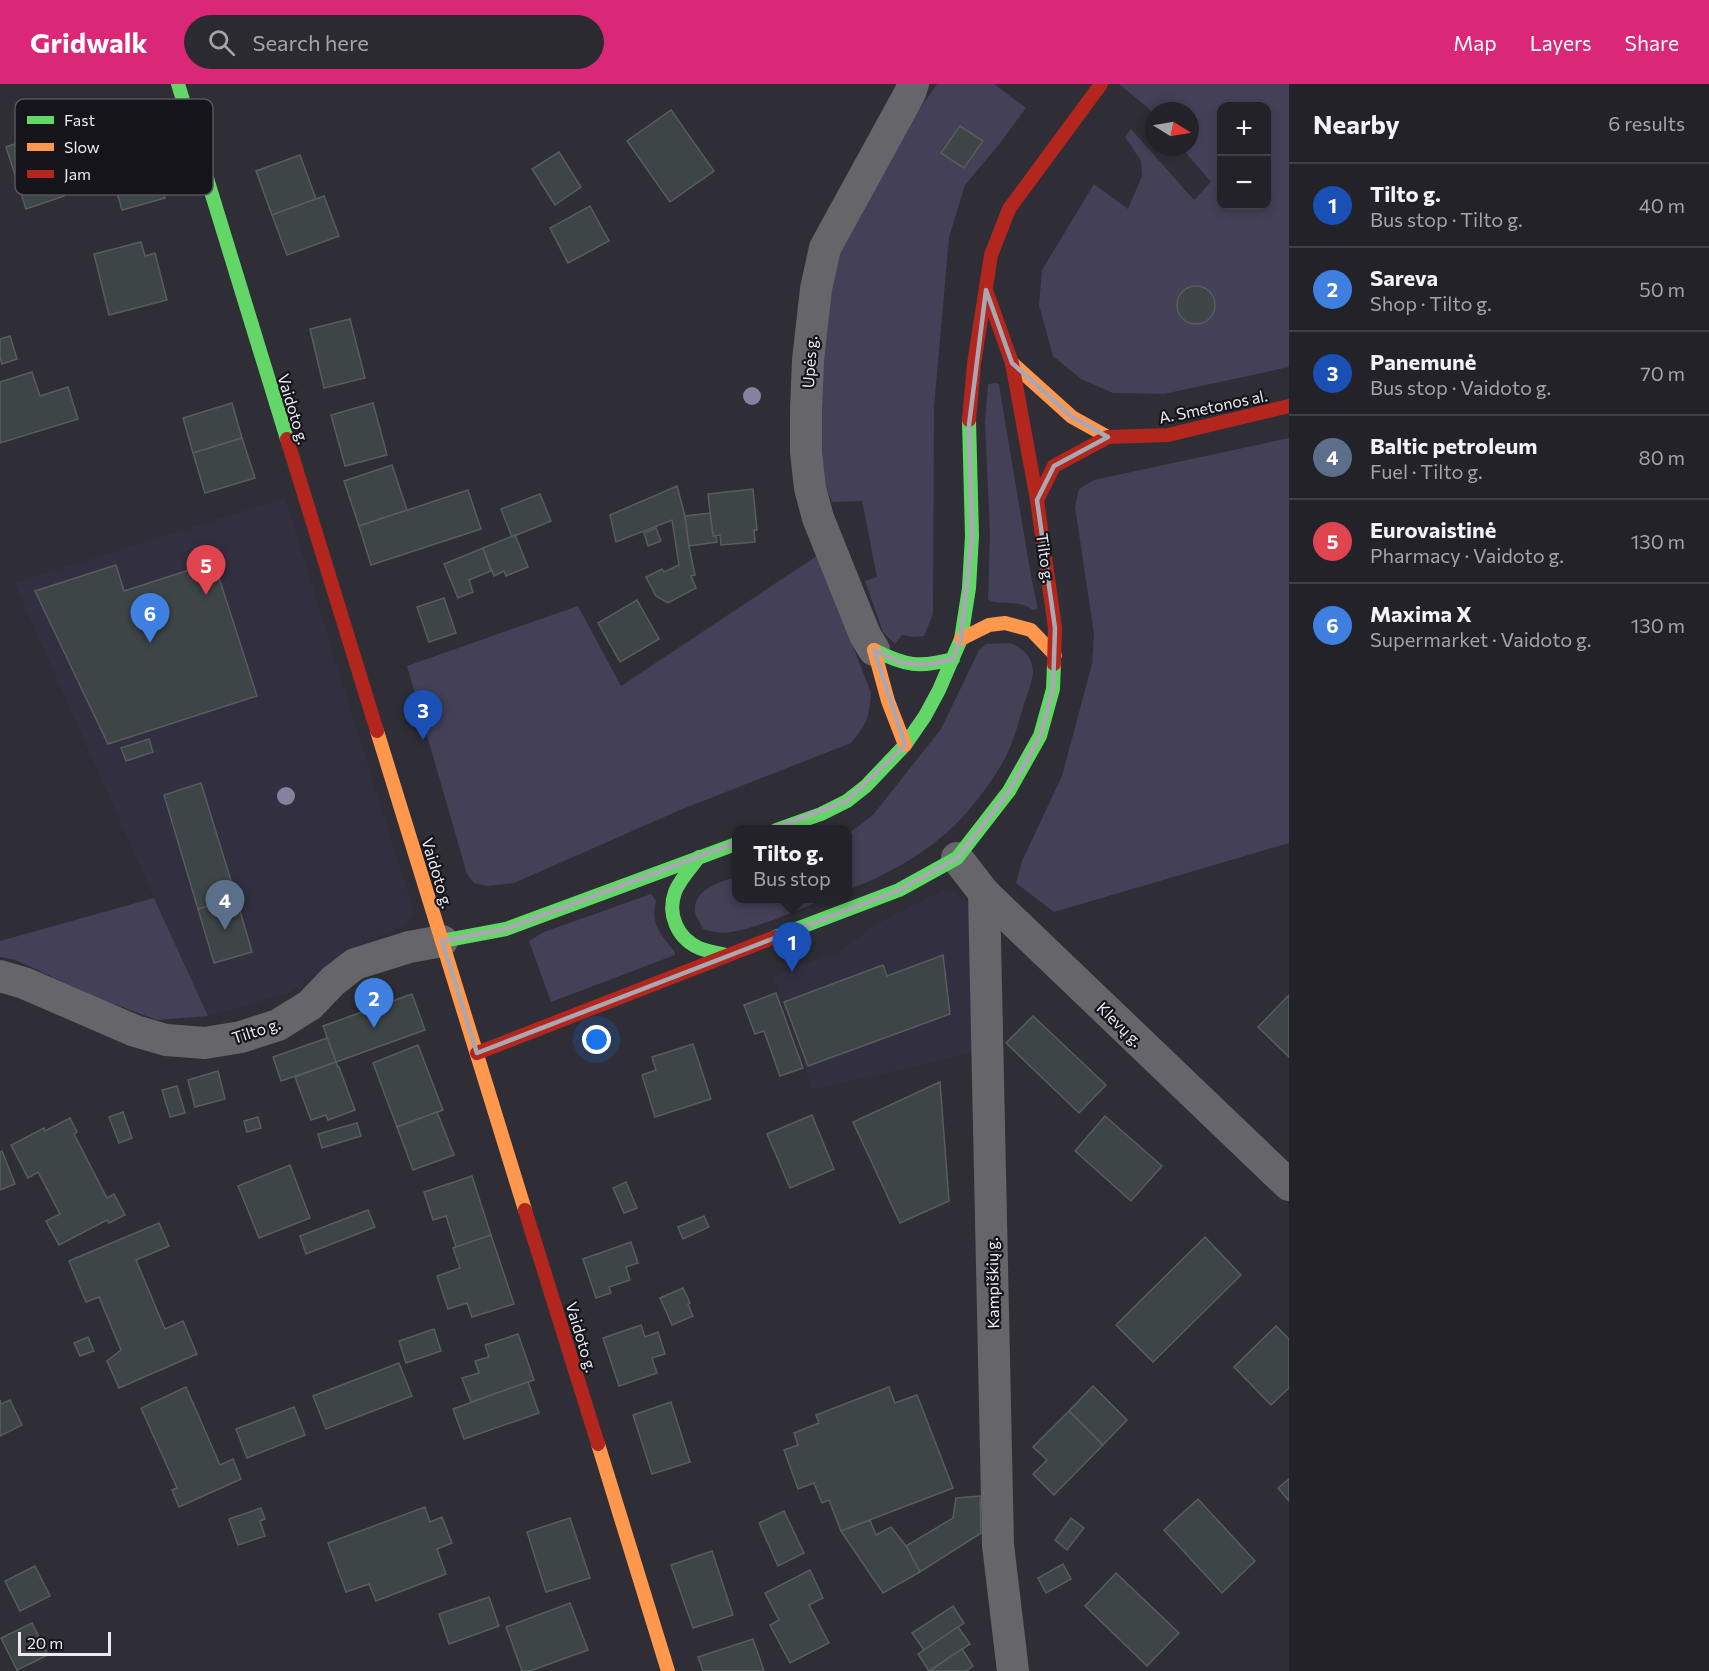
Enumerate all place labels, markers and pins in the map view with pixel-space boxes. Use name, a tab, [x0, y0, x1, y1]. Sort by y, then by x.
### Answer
pin: 5	[186, 546, 226, 595]
pin: 6	[130, 594, 170, 643]
pin: 3	[404, 690, 442, 740]
pin: 4	[206, 880, 244, 930]
pin: 1	[772, 922, 812, 972]
pin: 2	[354, 978, 394, 1028]

